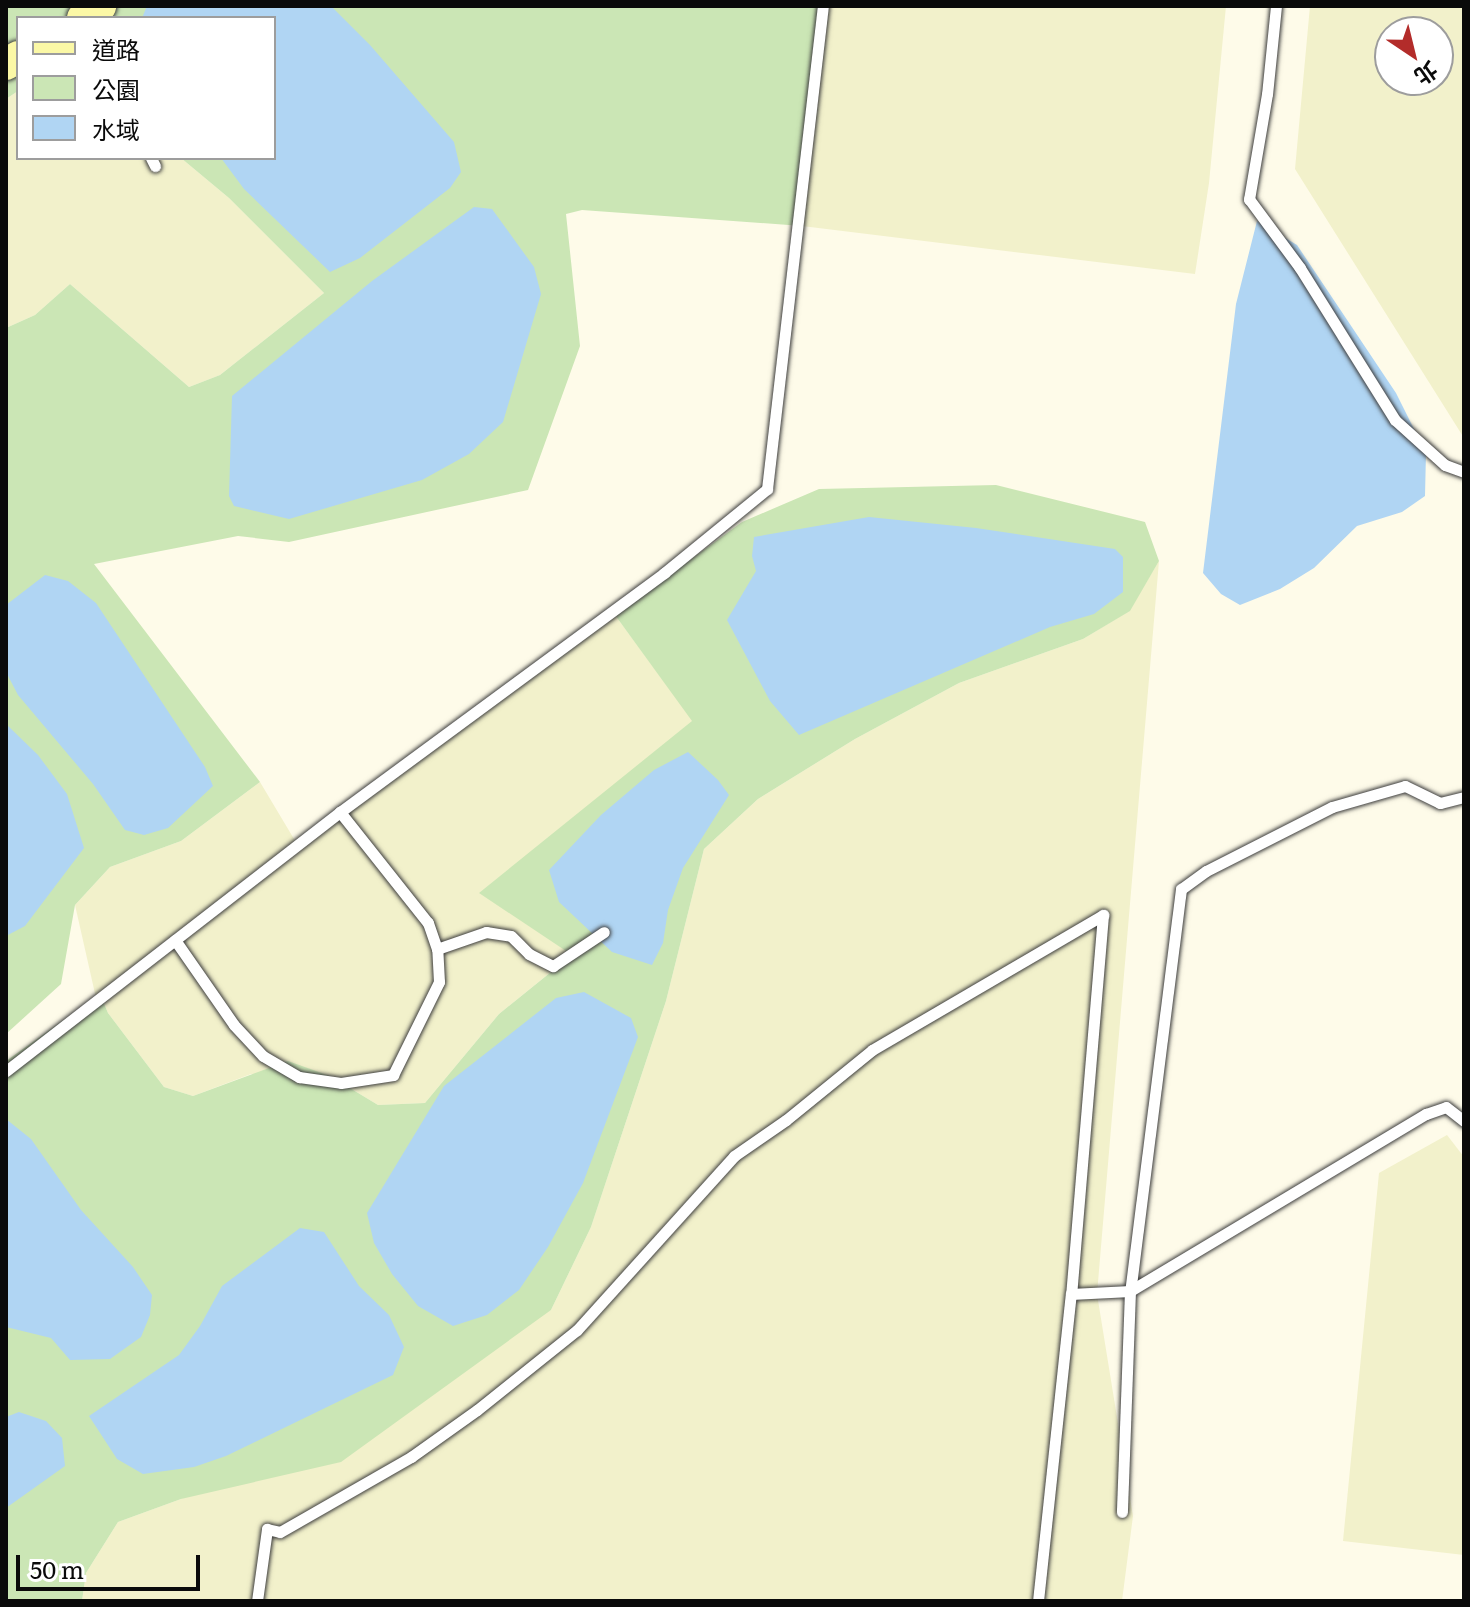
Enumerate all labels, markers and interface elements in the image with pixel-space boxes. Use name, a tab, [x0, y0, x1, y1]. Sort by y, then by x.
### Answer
legend	[16, 16, 276, 160]
north arrow	[1374, 16, 1454, 96]
text: 道路	[92, 31, 140, 66]
text: 北	[1408, 55, 1445, 94]
text: 公園	[92, 71, 140, 106]
text: 水域	[92, 111, 140, 146]
scale bar	[20, 1539, 204, 1589]
text: 50 m	[30, 1551, 84, 1586]

